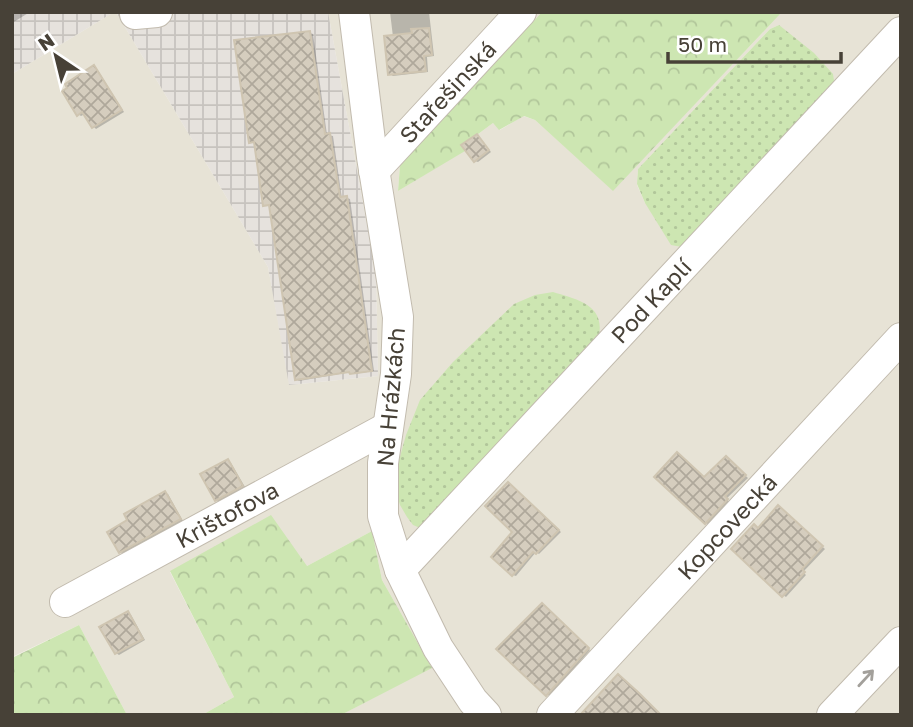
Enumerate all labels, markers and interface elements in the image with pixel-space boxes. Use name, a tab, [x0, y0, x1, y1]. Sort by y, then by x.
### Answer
north arrow	[21, 21, 91, 91]
scale bar	[668, 21, 841, 65]
text: N	[33, 28, 58, 55]
text: 50 m	[678, 31, 727, 57]
street label: Stařešinská	[393, 35, 501, 149]
street label: Pod Kaplí	[605, 251, 698, 349]
street label: Na Hrázkách	[370, 326, 410, 468]
street label: Kopcovecká	[671, 468, 782, 585]
street label: Krištofova	[171, 475, 283, 554]
one-way arrow	[858, 670, 875, 687]

